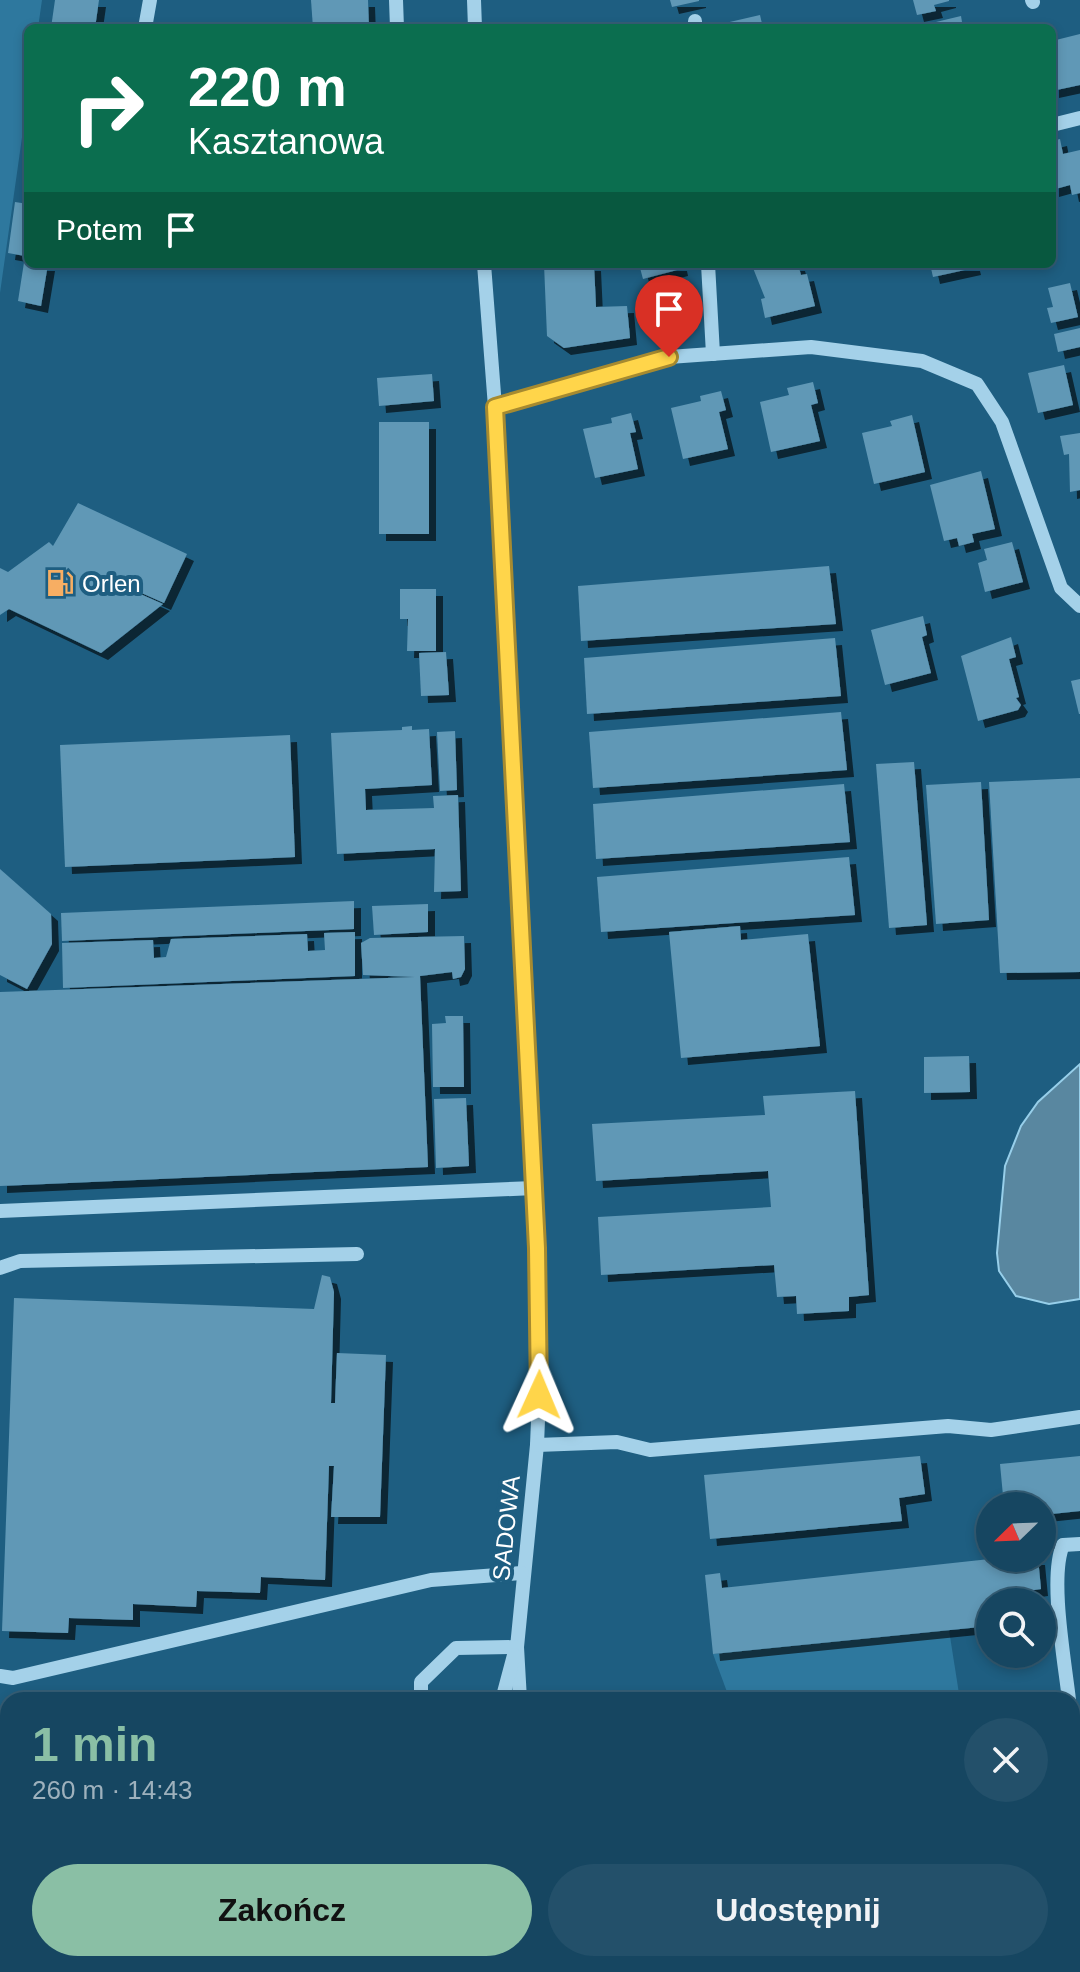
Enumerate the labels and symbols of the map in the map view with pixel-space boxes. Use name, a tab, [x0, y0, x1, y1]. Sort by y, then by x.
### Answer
pin	[635, 275, 703, 357]
fuel station icon: Orlen	[45, 568, 75, 598]
place label: Orlen	[82, 570, 141, 597]
position arrow	[497, 1353, 581, 1437]
street label: SADOWA	[487, 1474, 525, 1582]
north arrow	[976, 1492, 1056, 1572]

